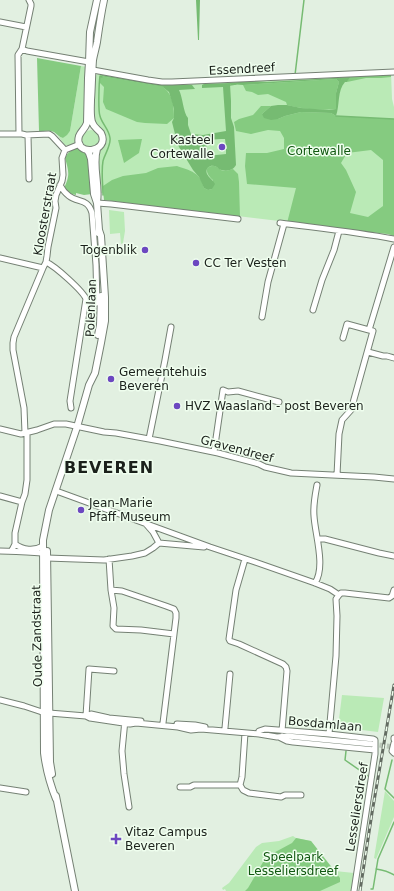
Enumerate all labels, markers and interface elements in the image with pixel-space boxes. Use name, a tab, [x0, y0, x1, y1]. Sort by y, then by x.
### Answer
street label: Essendreef	[208, 60, 276, 78]
place label: Kasteel Cortewalle	[150, 133, 214, 161]
marker: Kasteel Cortewalle	[217, 142, 227, 152]
park label: Cortewalle	[287, 144, 351, 158]
street label: Kloosterstraat	[31, 171, 59, 257]
place label: Togenblik	[80, 243, 137, 257]
marker: Togenblik	[140, 245, 150, 255]
place label: CC Ter Vesten	[204, 256, 287, 270]
marker: CC Ter Vesten	[191, 258, 201, 268]
street label: Polenlaan	[83, 279, 99, 337]
place label: Gemeentehuis Beveren	[119, 365, 207, 393]
marker: Gemeentehuis Beveren	[106, 374, 116, 384]
place label: HVZ Waasland - post Beveren	[185, 399, 364, 413]
marker: HVZ Waasland - post Beveren	[172, 401, 182, 411]
street label: Gravendreef	[199, 433, 276, 466]
district label: BEVEREN	[64, 458, 154, 477]
place label: Jean-Marie Pfaff Museum	[88, 496, 171, 524]
marker: Jean-Marie Pfaff Museum	[76, 505, 86, 515]
street label: Oude Zandstraat	[29, 585, 45, 687]
street label: Bosdamlaan	[287, 714, 363, 734]
street label: Lesseliersdreef	[343, 761, 371, 853]
place label: Vitaz Campus Beveren	[125, 825, 207, 853]
marker: Vitaz Campus Beveren	[110, 833, 122, 845]
park label: Speelpark Lesseliersdreef	[248, 850, 339, 878]

